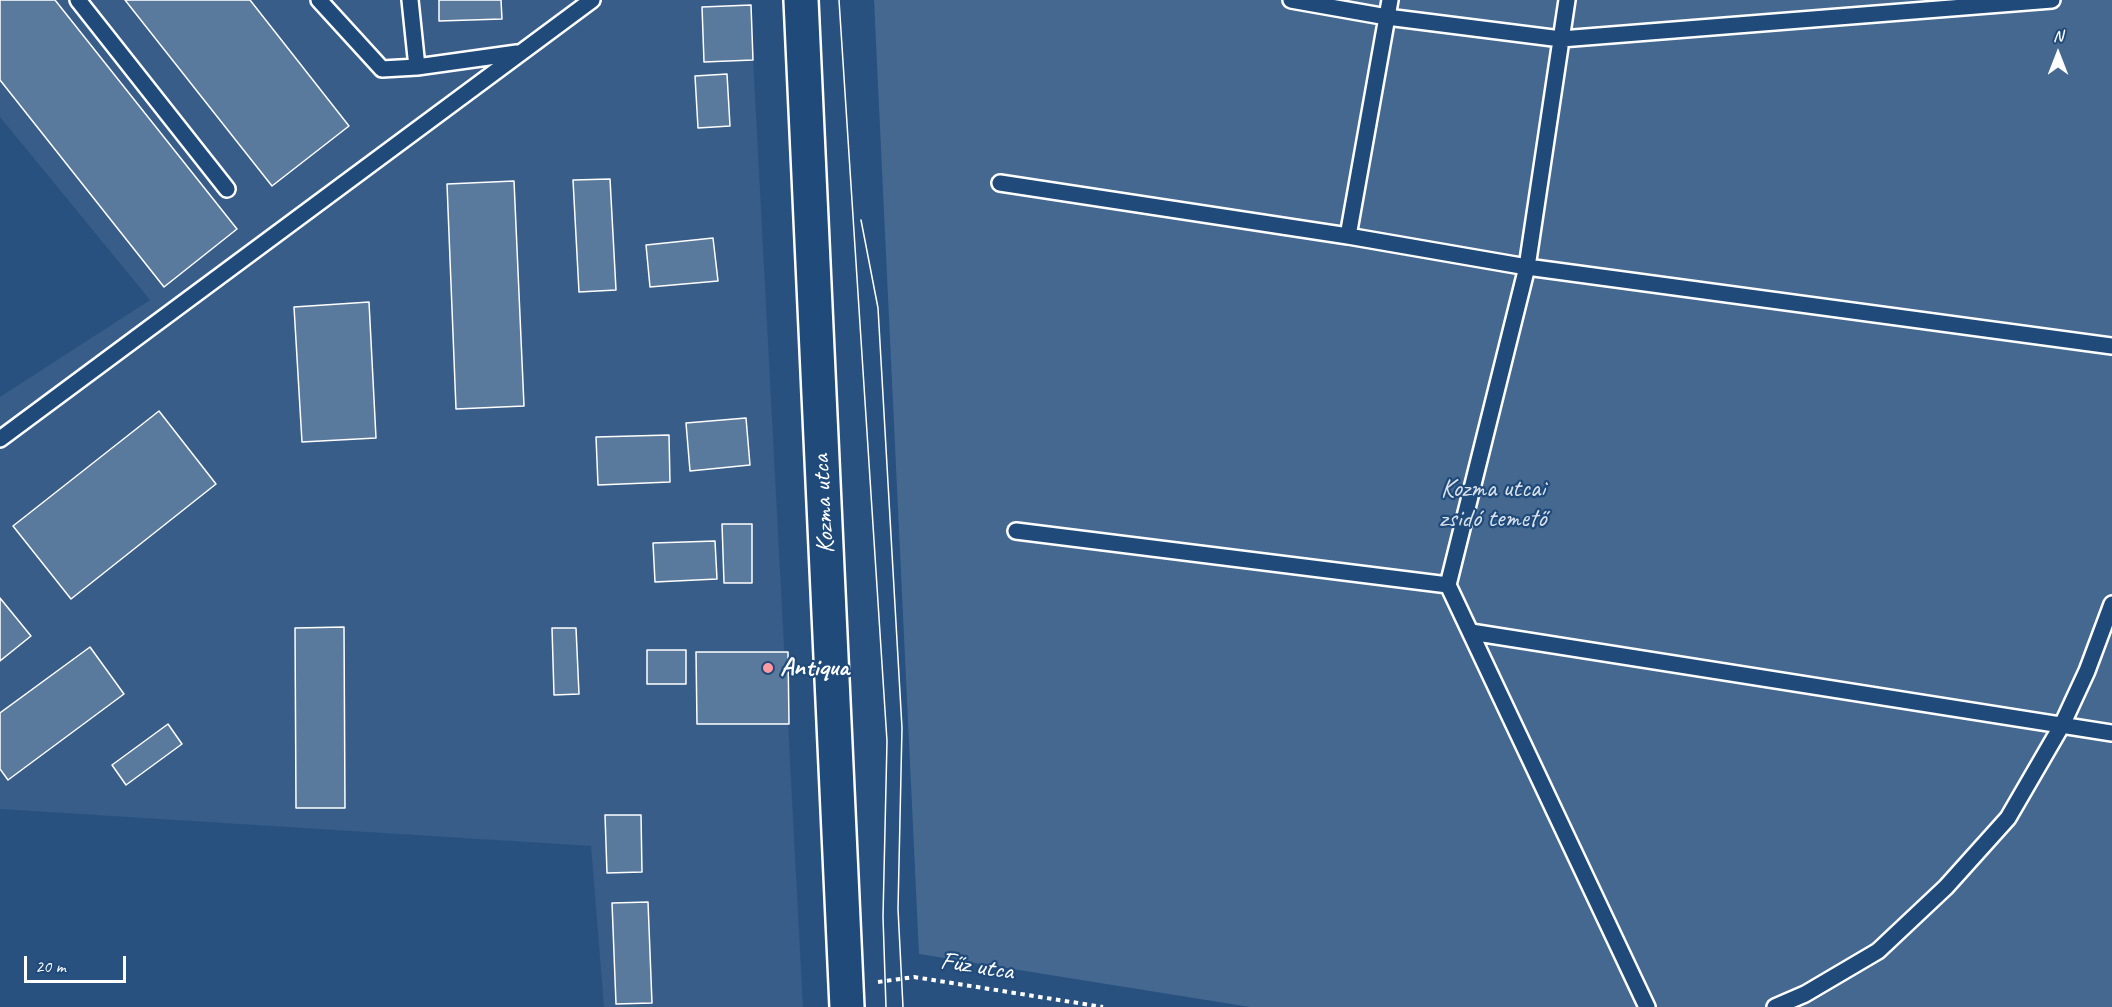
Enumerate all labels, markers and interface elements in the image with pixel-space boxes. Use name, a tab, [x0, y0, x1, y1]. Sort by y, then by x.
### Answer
north arrow	[2028, 24, 2088, 84]
text: N	[2053, 26, 2063, 46]
street label: Kozma utca	[806, 454, 842, 554]
park label: Kozma utcai zsidó temető	[1440, 473, 1546, 534]
place label: Antiqua	[780, 652, 849, 684]
marker: Antiqua	[761, 661, 775, 675]
scale bar	[27, 944, 129, 982]
street label: Fűz utca	[938, 946, 1016, 988]
text: 20 m	[35, 955, 66, 977]

